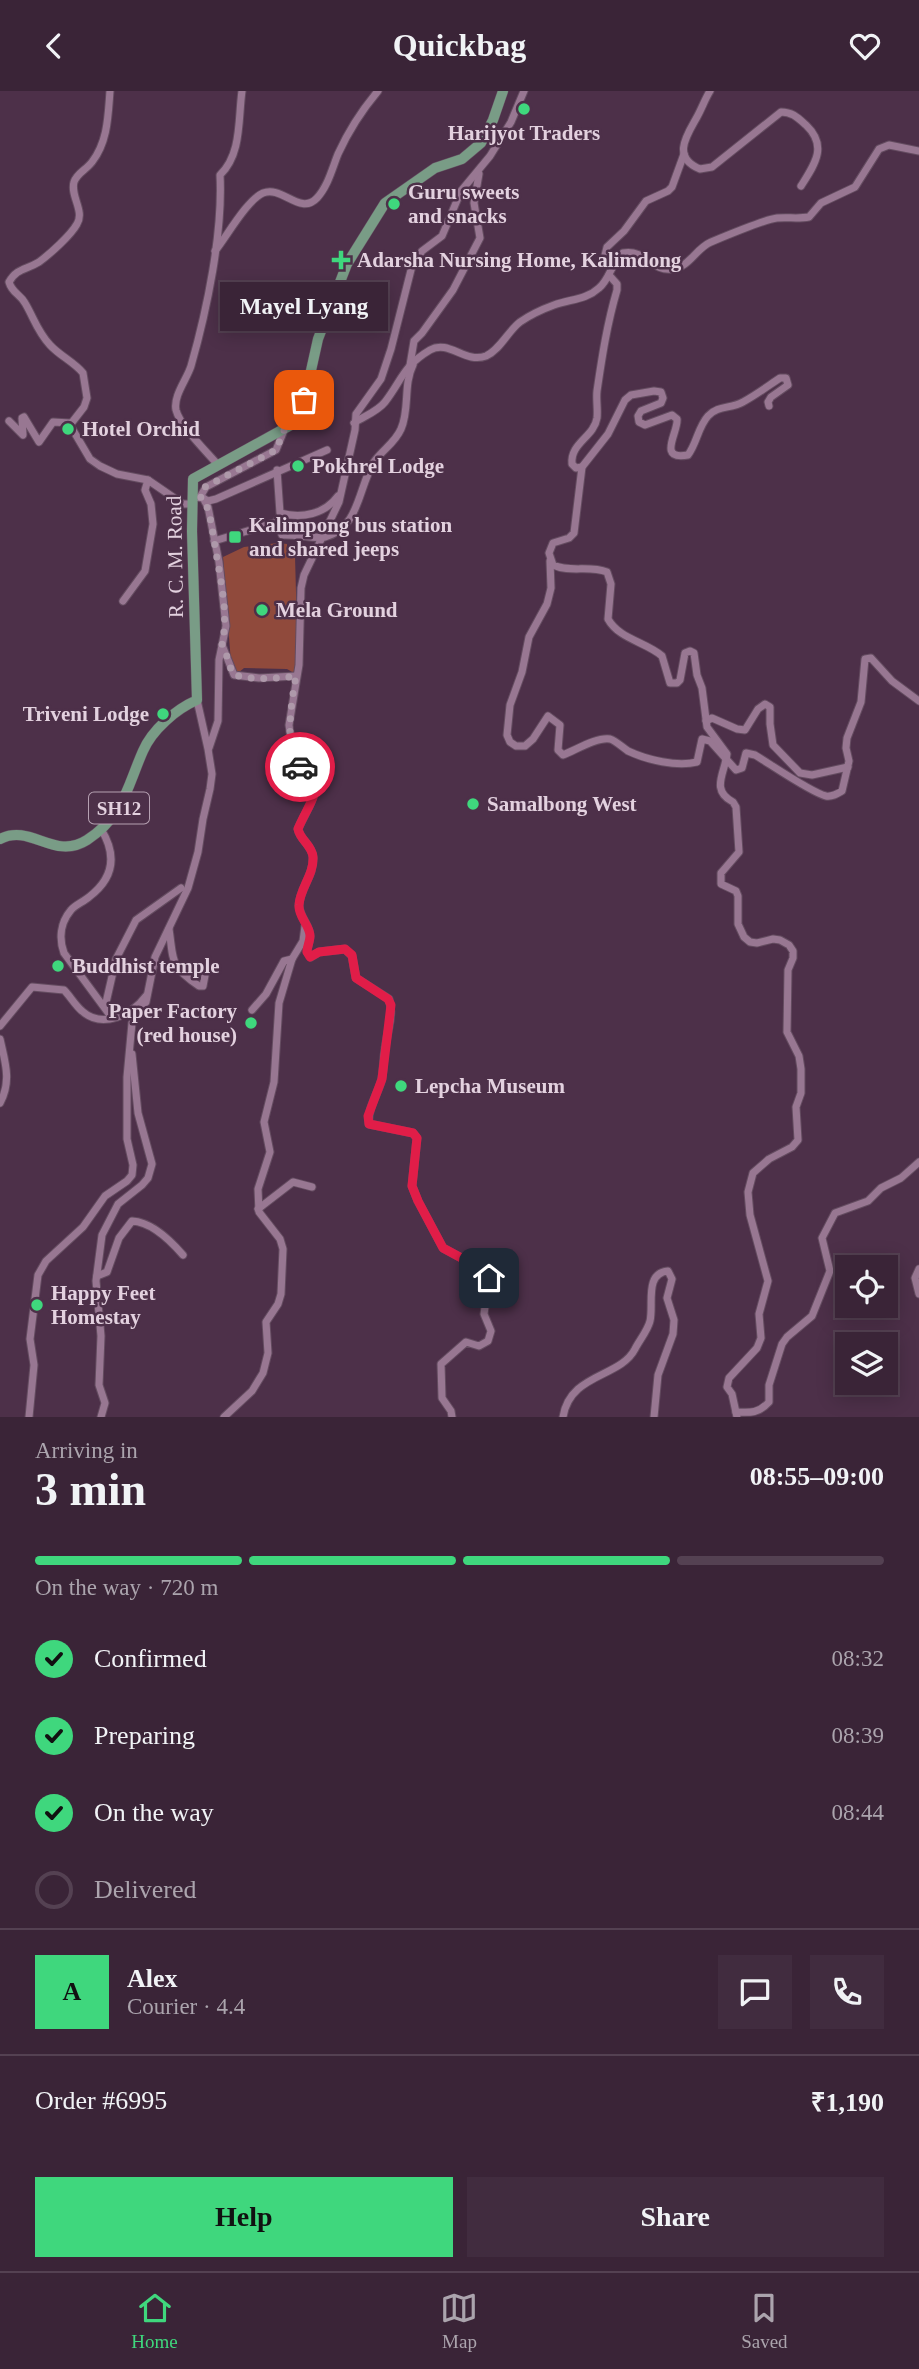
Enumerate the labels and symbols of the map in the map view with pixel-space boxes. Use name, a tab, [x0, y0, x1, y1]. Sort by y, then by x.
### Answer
marker: Harijyot Traders	[516, 101, 532, 117]
place label: Harijyot Traders	[448, 121, 600, 145]
place label: Guru sweets and snacks	[408, 180, 519, 228]
marker: Guru sweets and snacks	[386, 196, 402, 212]
place label: Adarsha Nursing Home, Kalimdong	[357, 248, 682, 272]
marker: Adarsha Nursing Home, Kalimdong	[331, 250, 351, 270]
callout: Mayel Lyang	[220, 281, 388, 330]
pin	[274, 370, 334, 430]
place label: Hotel Orchid	[82, 417, 200, 441]
marker: Hotel Orchid	[60, 421, 76, 437]
place label: Pokhrel Lodge	[312, 454, 444, 478]
marker: Pokhrel Lodge	[290, 458, 306, 474]
street label: R. C. M. Road	[162, 495, 188, 618]
place label: Kalimpong bus station and shared jeeps	[249, 513, 452, 561]
marker: Kalimpong bus station and shared jeeps	[227, 529, 243, 545]
place label: Mela Ground	[276, 598, 398, 622]
marker: Mela Ground	[254, 602, 270, 618]
place label: Triveni Lodge	[23, 702, 149, 726]
marker: Triveni Lodge	[155, 706, 171, 722]
courier	[265, 732, 335, 802]
place label: Samalbong West	[487, 792, 637, 816]
road number: SH12	[89, 793, 149, 823]
marker: Samalbong West	[465, 796, 481, 812]
place label: Buddhist temple	[72, 954, 220, 978]
marker: Buddhist temple	[50, 958, 66, 974]
place label: Paper Factory (red house)	[109, 999, 237, 1047]
marker: Paper Factory (red house)	[243, 1015, 259, 1031]
place label: Lepcha Museum	[415, 1074, 565, 1098]
marker: Lepcha Museum	[393, 1078, 409, 1094]
pin	[459, 1248, 519, 1308]
place label: Happy Feet Homestay	[51, 1281, 155, 1329]
marker: Happy Feet Homestay	[29, 1297, 45, 1313]

